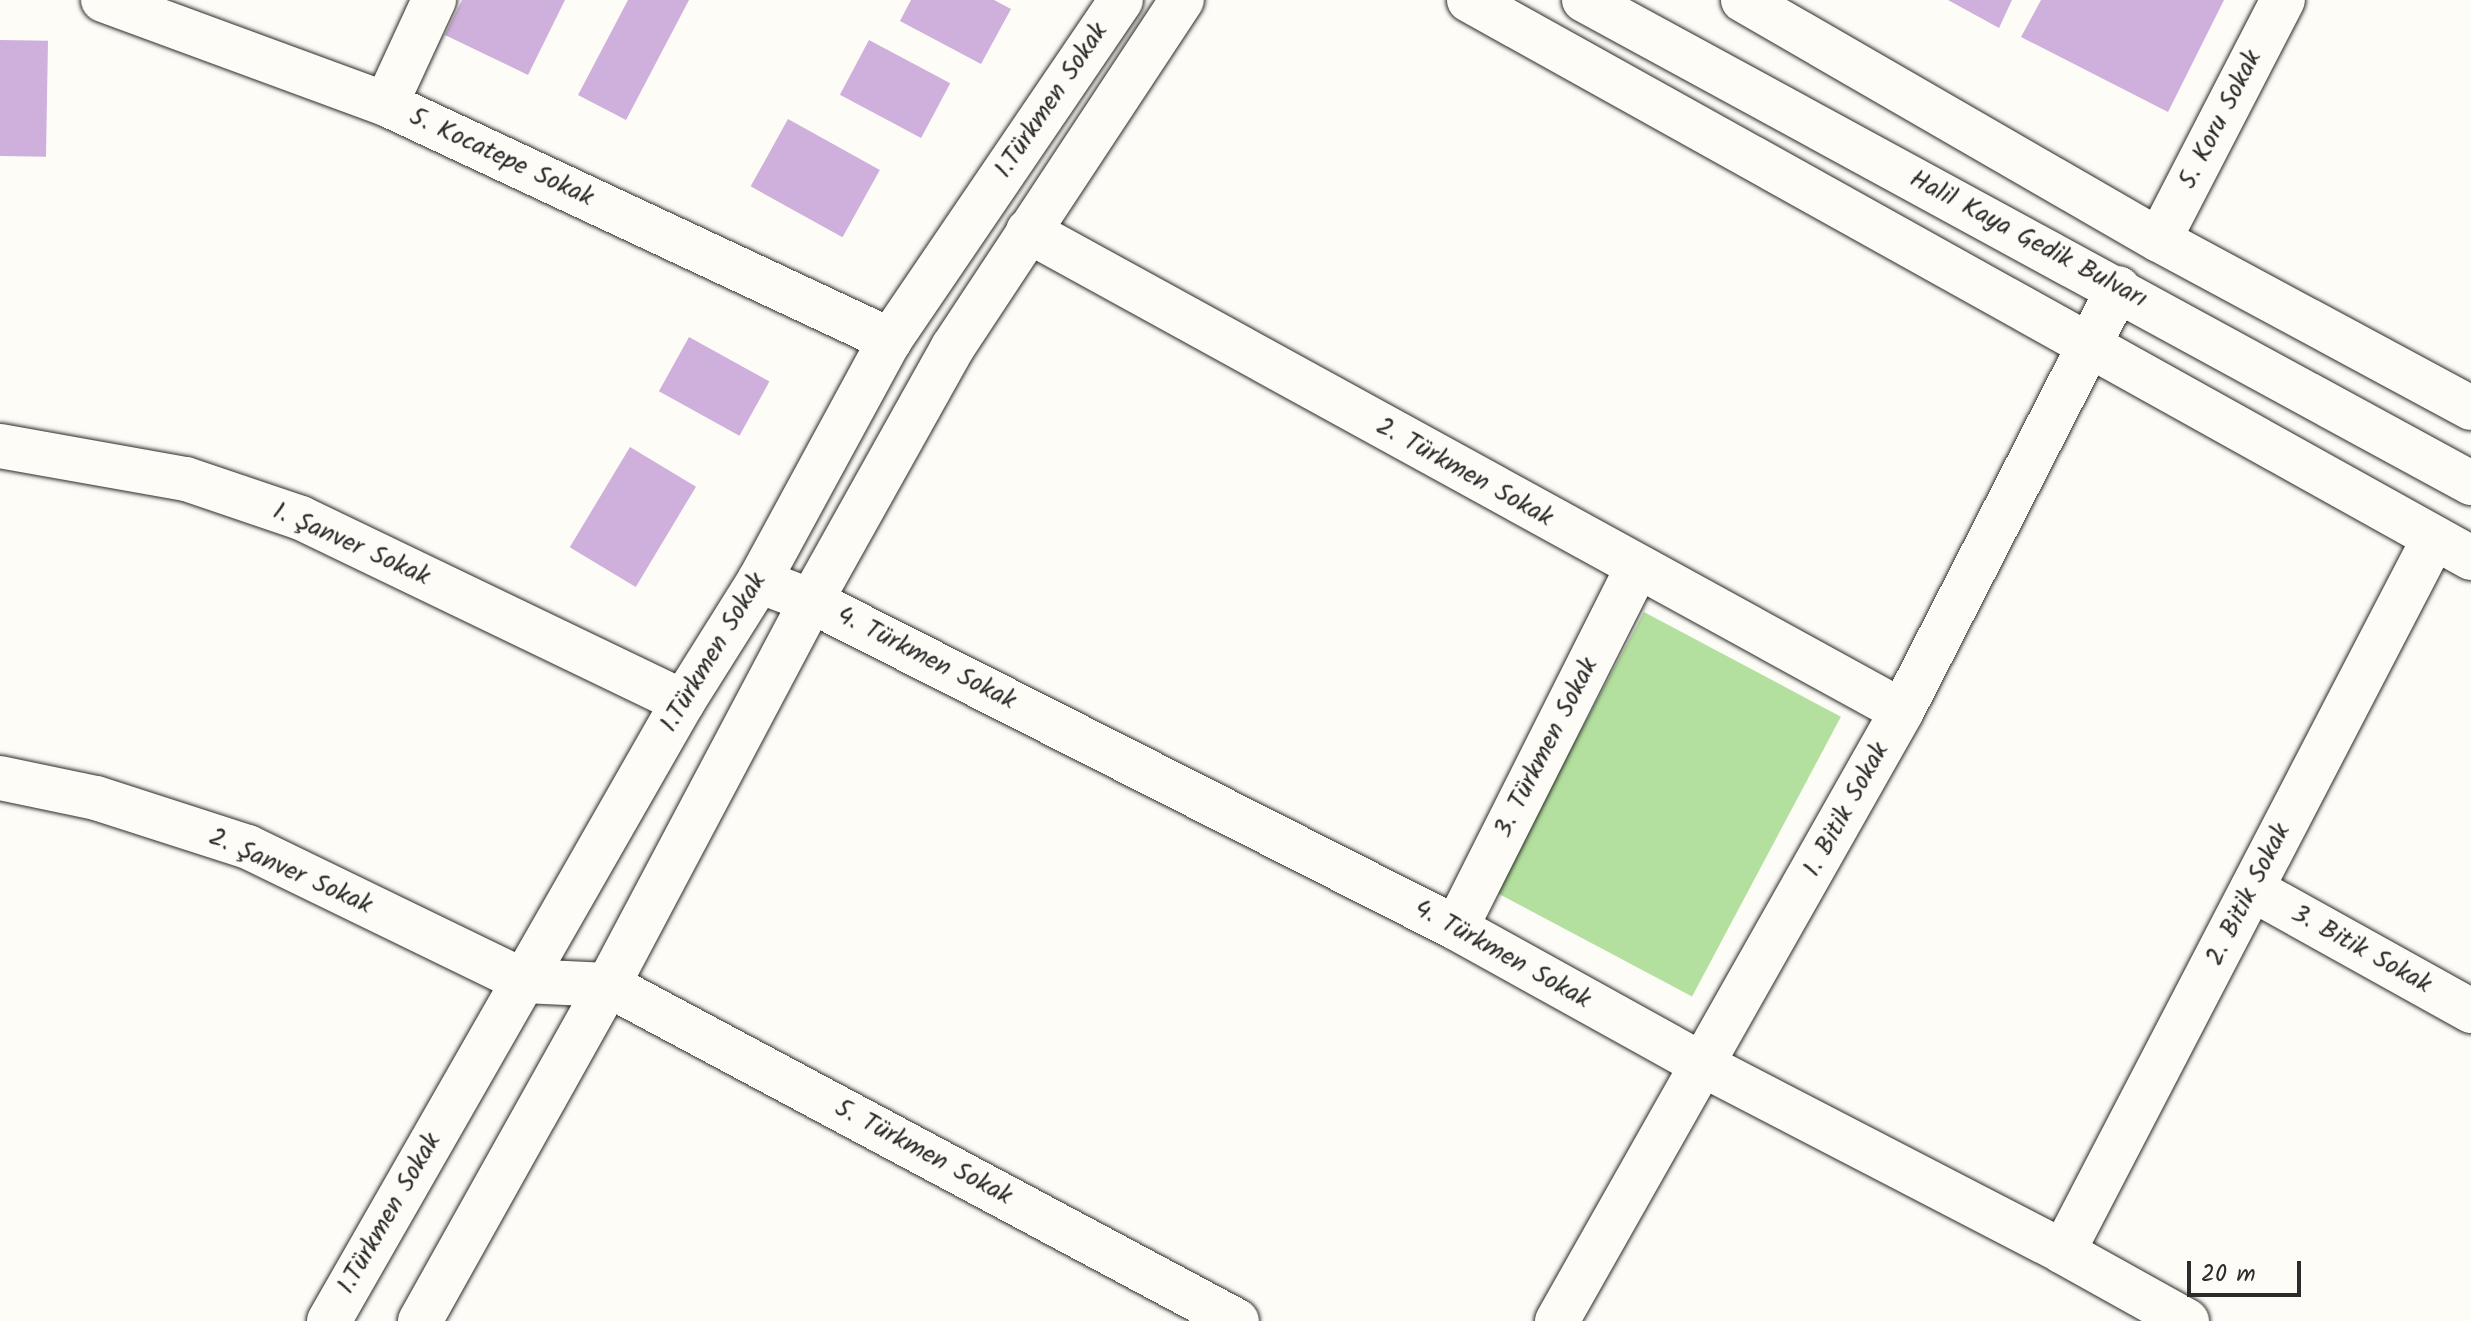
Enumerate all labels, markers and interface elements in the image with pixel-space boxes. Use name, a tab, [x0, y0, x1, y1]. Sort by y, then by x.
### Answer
street label: 1.Türkmen Sokak	[989, 18, 1115, 184]
street label: 5. Koru Sokak	[2173, 45, 2269, 195]
street label: 5. Kocatepe Sokak	[404, 102, 598, 214]
street label: Halil Kaya Gedik Bulvarı	[1904, 164, 2152, 316]
street label: 2. Türkmen Sokak	[1370, 411, 1558, 535]
street label: 1. Şanver Sokak	[268, 496, 434, 594]
street label: 1.Türkmen Sokak	[654, 568, 774, 738]
street label: 4. Türkmen Sokak	[831, 600, 1021, 718]
street label: 3. Türkmen Sokak	[1488, 653, 1606, 843]
street label: 1. Bitik Sokak	[1797, 737, 1897, 883]
street label: 2. Bitik Sokak	[2200, 819, 2298, 971]
street label: 2. Şanver Sokak	[203, 822, 377, 922]
street label: 4. Türkmen Sokak	[1408, 894, 1596, 1016]
street label: 3. Bitik Sokak	[2286, 899, 2436, 1001]
street label: 5. Türkmen Sokak	[829, 1093, 1017, 1213]
street label: 1.Türkmen Sokak	[331, 1128, 449, 1300]
scale bar	[2191, 1245, 2305, 1295]
text: 20 m	[2201, 1255, 2256, 1294]

